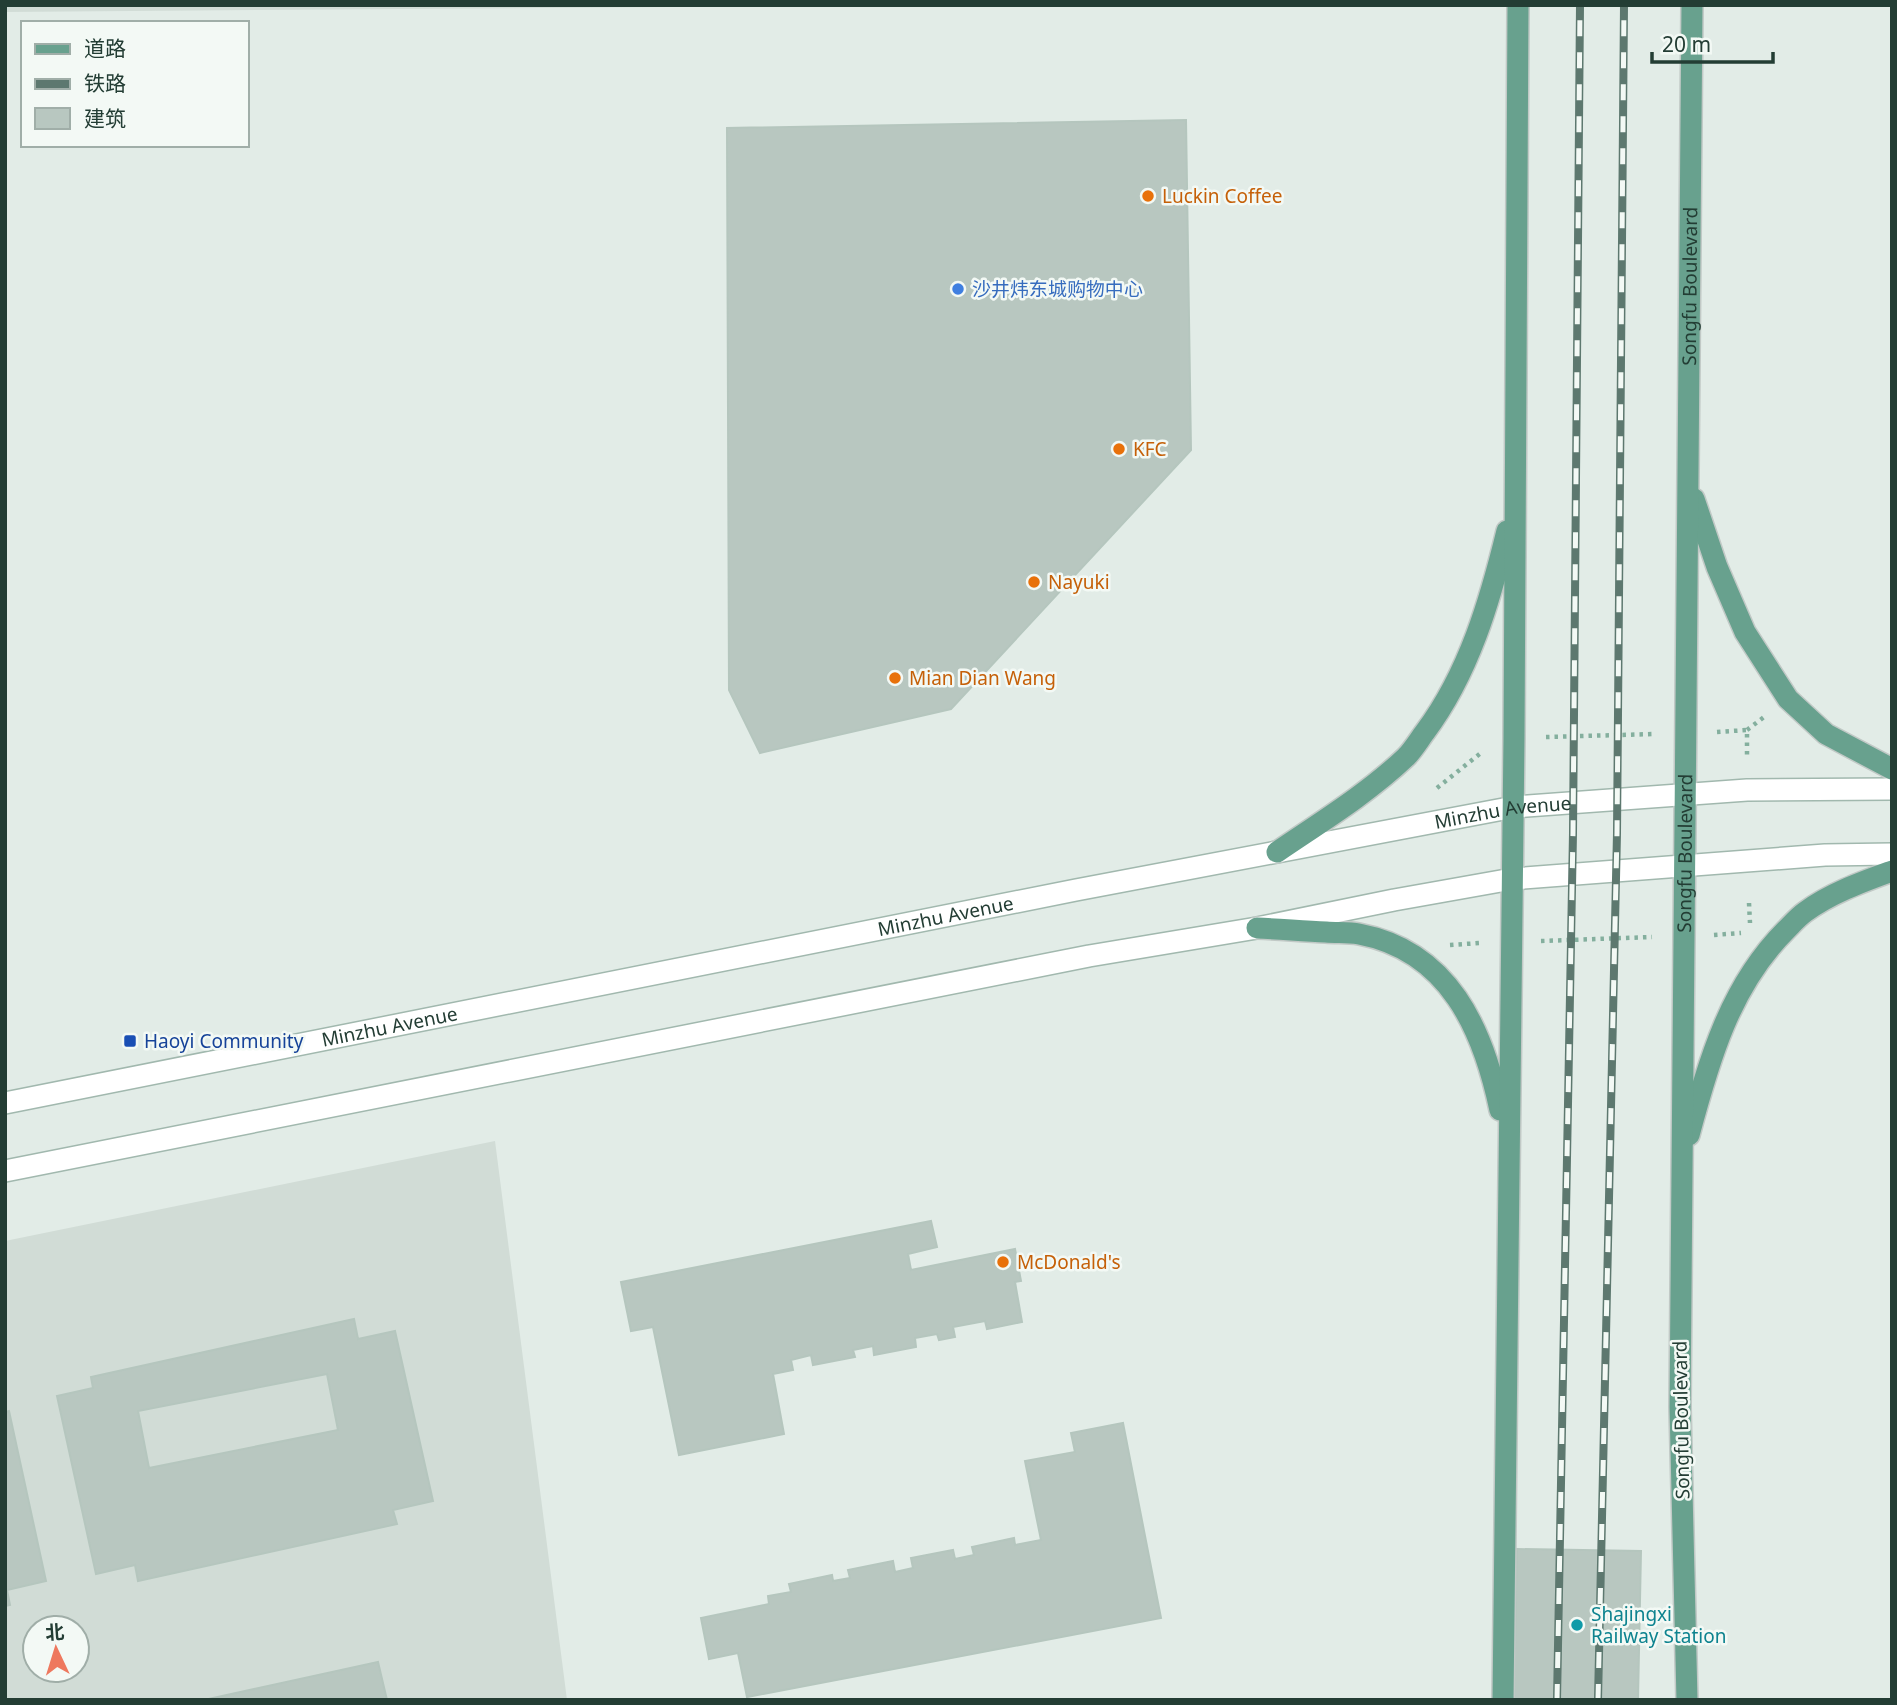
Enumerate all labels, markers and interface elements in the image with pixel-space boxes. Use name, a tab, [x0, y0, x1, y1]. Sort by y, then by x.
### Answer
legend	[21, 21, 248, 147]
scale bar	[1652, 21, 1773, 65]
text: 20 m	[1662, 30, 1711, 58]
text: 道路	[84, 34, 126, 62]
text: 铁路	[84, 69, 126, 97]
text: 建筑	[84, 104, 126, 132]
place label: Luckin Coffee	[1162, 183, 1283, 209]
marker: Luckin Coffee	[1140, 188, 1156, 204]
street label: Songfu Boulevard	[1676, 207, 1703, 366]
place label: 沙井炜东城购物中心	[972, 276, 1143, 302]
marker: 沙井炜东城购物中心	[950, 281, 966, 297]
place label: KFC	[1133, 436, 1167, 462]
marker: KFC	[1111, 441, 1127, 457]
place label: Nayuki	[1048, 569, 1110, 595]
marker: Nayuki	[1026, 574, 1042, 590]
place label: Mian Dian Wang	[909, 665, 1056, 691]
marker: Mian Dian Wang	[887, 670, 903, 686]
street label: Songfu Boulevard	[1671, 774, 1698, 933]
street label: Minzhu Avenue	[1432, 790, 1572, 835]
street label: Minzhu Avenue	[875, 890, 1016, 942]
street label: Minzhu Avenue	[319, 1000, 460, 1053]
place label: Haoyi Community	[144, 1028, 304, 1054]
marker: Haoyi Community	[122, 1033, 138, 1049]
place label: McDonald's	[1017, 1249, 1121, 1275]
marker: McDonald's	[995, 1254, 1011, 1270]
street label: Songfu Boulevard	[1667, 1340, 1695, 1500]
place label: Shajingxi Railway Station	[1591, 1601, 1726, 1649]
north arrow	[21, 1614, 91, 1684]
marker: Shajingxi Railway Station	[1569, 1617, 1585, 1633]
text: 北	[44, 1618, 65, 1646]

